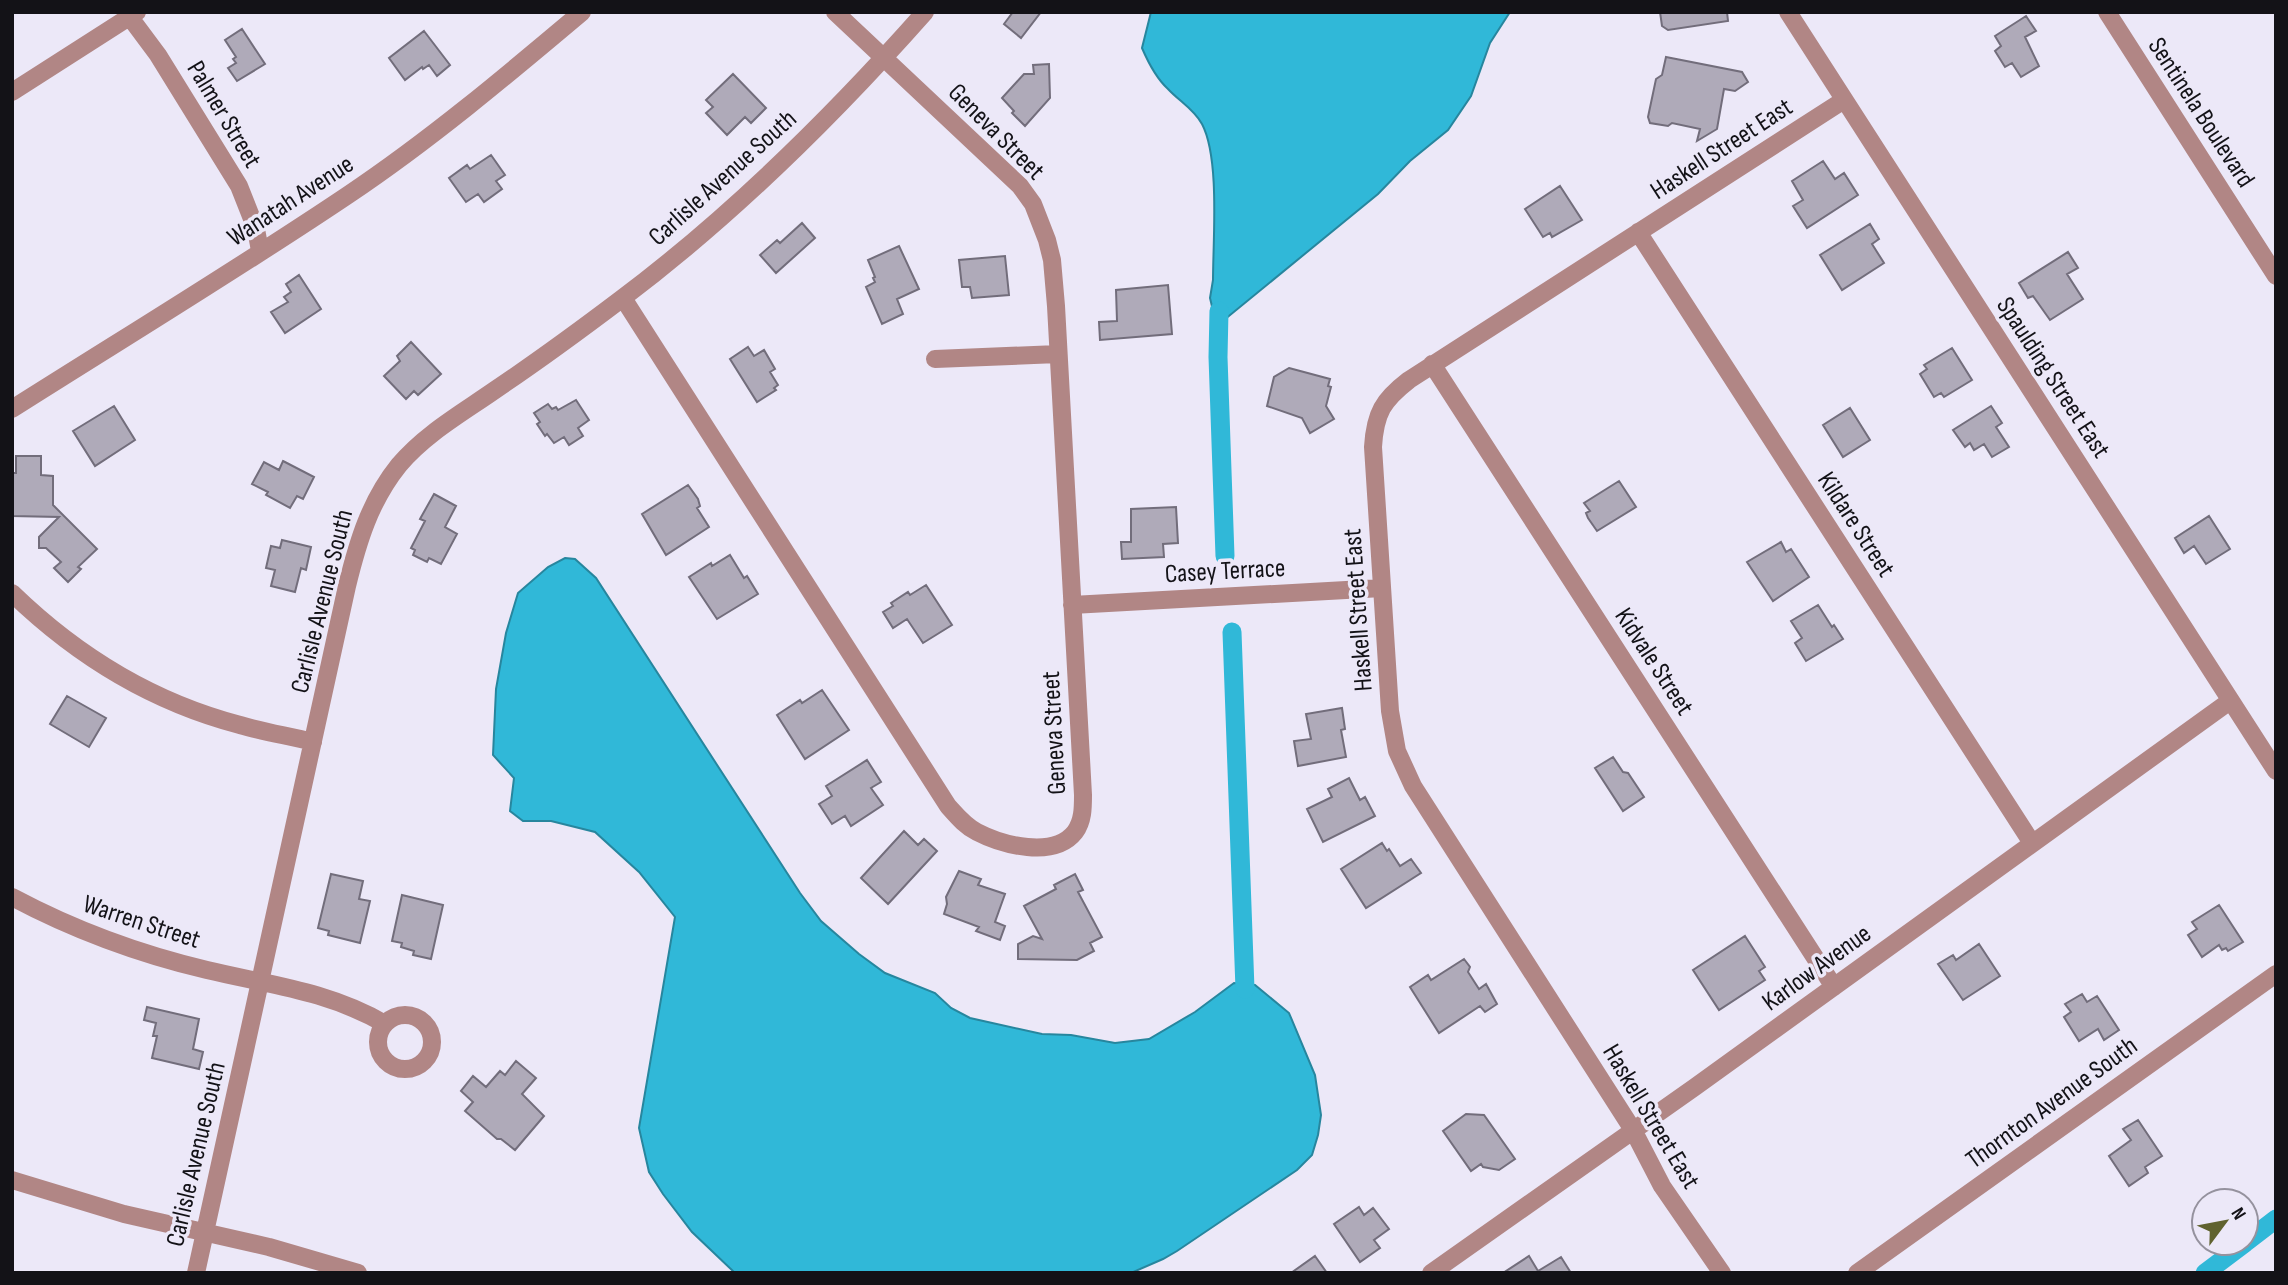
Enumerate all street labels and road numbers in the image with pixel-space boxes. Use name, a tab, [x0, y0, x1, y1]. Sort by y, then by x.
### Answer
street label: Sentinela Boulevard	[2141, 32, 2261, 193]
street label: Palmer Street	[180, 56, 268, 174]
street label: Geneva Street	[941, 77, 1051, 187]
street label: Haskell Street East	[1645, 92, 1799, 207]
street label: Carlisle Avenue South	[643, 104, 803, 253]
street label: Wanatah Avenue	[222, 149, 360, 253]
street label: Spaulding Street East	[1989, 292, 2116, 464]
street label: Kildare Street	[1810, 467, 1901, 583]
street label: Carlisle Avenue South	[285, 506, 360, 696]
street label: Haskell Street East	[1337, 527, 1380, 692]
street label: Casey Terrace	[1164, 553, 1286, 590]
street label: Kidvale Street	[1608, 602, 1700, 721]
street label: Geneva Street	[1036, 670, 1073, 795]
street label: Warren Street	[79, 889, 204, 956]
street label: Karlow Avenue	[1756, 918, 1877, 1018]
street label: Thornton Avenue South	[1960, 1031, 2144, 1176]
street label: Haskell Street East	[1595, 1039, 1706, 1195]
street label: Carlisle Avenue South	[160, 1059, 233, 1249]

